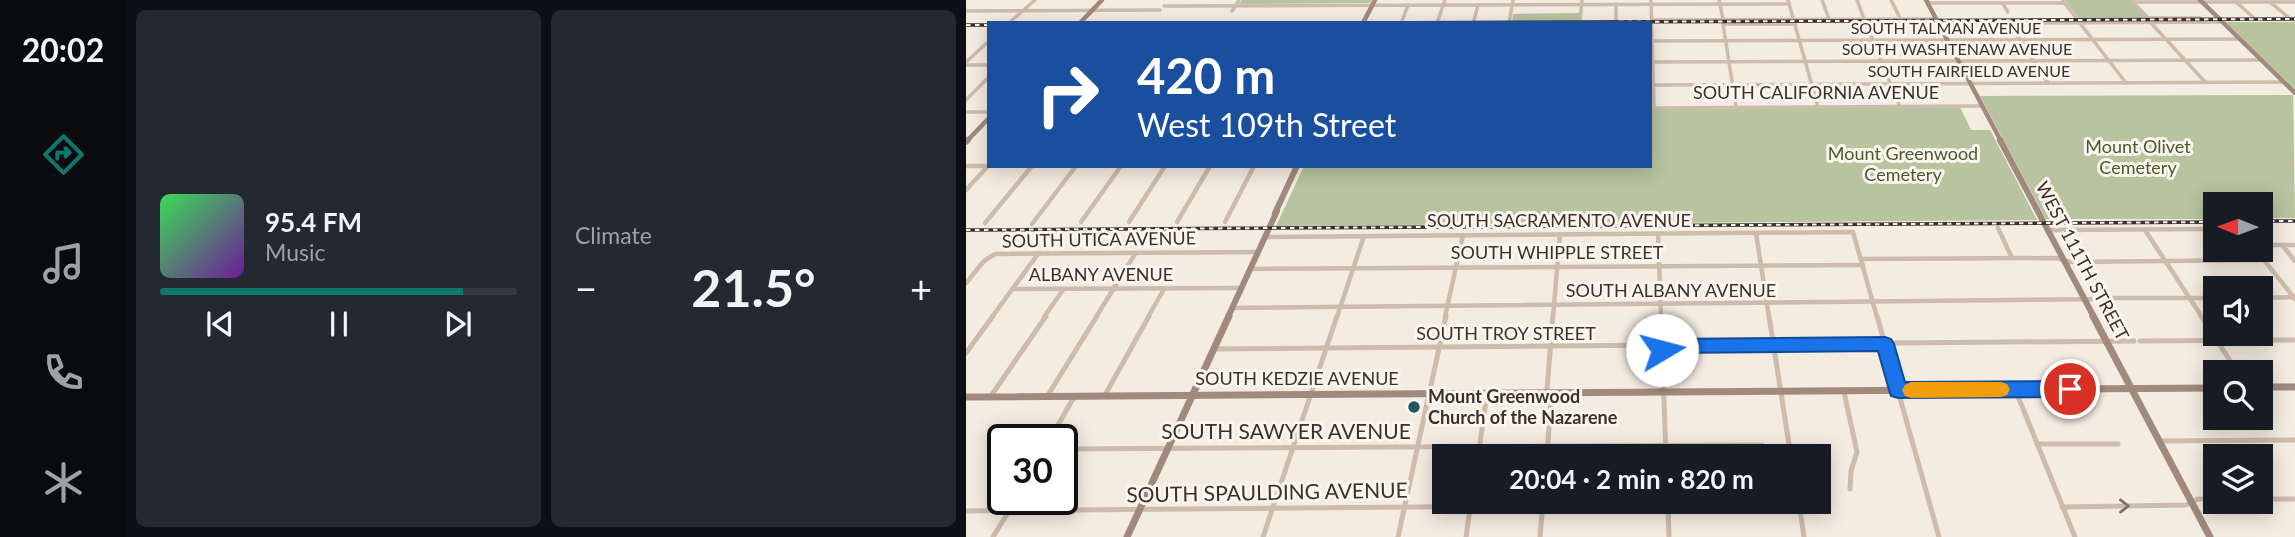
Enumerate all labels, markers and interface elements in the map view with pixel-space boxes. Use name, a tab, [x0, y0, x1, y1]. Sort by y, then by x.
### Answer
street label: SOUTH TALMAN AVENUE	[1851, 18, 2041, 37]
text: 20:02	[22, 30, 104, 69]
street label: SOUTH WASHTENAW AVENUE	[1842, 39, 2072, 58]
text: 420 m	[1137, 46, 1275, 104]
icon: right	[1022, 49, 1113, 140]
street label: SOUTH FAIRFIELD AVENUE	[1868, 61, 2070, 80]
street label: SOUTH CALIFORNIA AVENUE	[1693, 81, 1939, 103]
text: West 109th Street	[1137, 105, 1396, 144]
icon: directions	[39, 130, 88, 179]
park label: Mount Olivet Cemetery	[2085, 135, 2191, 178]
park label: Mount Greenwood Cemetery	[1828, 142, 1978, 185]
street label: WEST 111TH STREET	[2032, 177, 2134, 344]
north arrow	[2203, 192, 2273, 262]
map controls	[2203, 192, 2273, 514]
text: 95.4 FM	[265, 206, 362, 238]
street label: SOUTH SACRAMENTO AVENUE	[1427, 209, 1691, 231]
text: Climate	[575, 221, 652, 249]
street label: SOUTH UTICA AVENUE	[1002, 226, 1196, 252]
text: Music	[265, 238, 325, 266]
icon: music	[39, 239, 88, 288]
street label: SOUTH WHIPPLE STREET	[1451, 241, 1664, 263]
text: 21.5°	[691, 256, 816, 318]
street label: ALBANY AVENUE	[1029, 263, 1173, 285]
text: −	[575, 265, 597, 311]
text: +	[910, 265, 932, 311]
button: sound	[2203, 276, 2273, 346]
street label: SOUTH ALBANY AVENUE	[1566, 279, 1776, 301]
icon: previous	[201, 305, 239, 343]
icon: pause	[320, 305, 358, 343]
icon: next	[439, 305, 477, 343]
position arrow	[1625, 313, 1699, 387]
street label: SOUTH TROY STREET	[1416, 322, 1596, 344]
icon: phone	[39, 348, 88, 397]
pin	[2040, 359, 2100, 419]
button: search	[2203, 360, 2273, 430]
street label: SOUTH KEDZIE AVENUE	[1195, 367, 1399, 389]
icon: arrive	[2051, 370, 2089, 408]
place label: Mount Greenwood Church of the Nazarene	[1428, 385, 1618, 428]
marker: Mount Greenwood Church of the Nazarene	[1406, 399, 1422, 415]
street label: SOUTH SAWYER AVENUE	[1161, 418, 1411, 443]
speed limit sign: 30	[987, 424, 1078, 515]
button: layers	[2203, 444, 2273, 514]
icon: climate	[39, 458, 88, 507]
text: 20:04 · 2 min · 820 m	[1509, 463, 1754, 495]
street label: SOUTH SPAULDING AVENUE	[1126, 477, 1408, 506]
one-way arrow	[2119, 498, 2130, 514]

